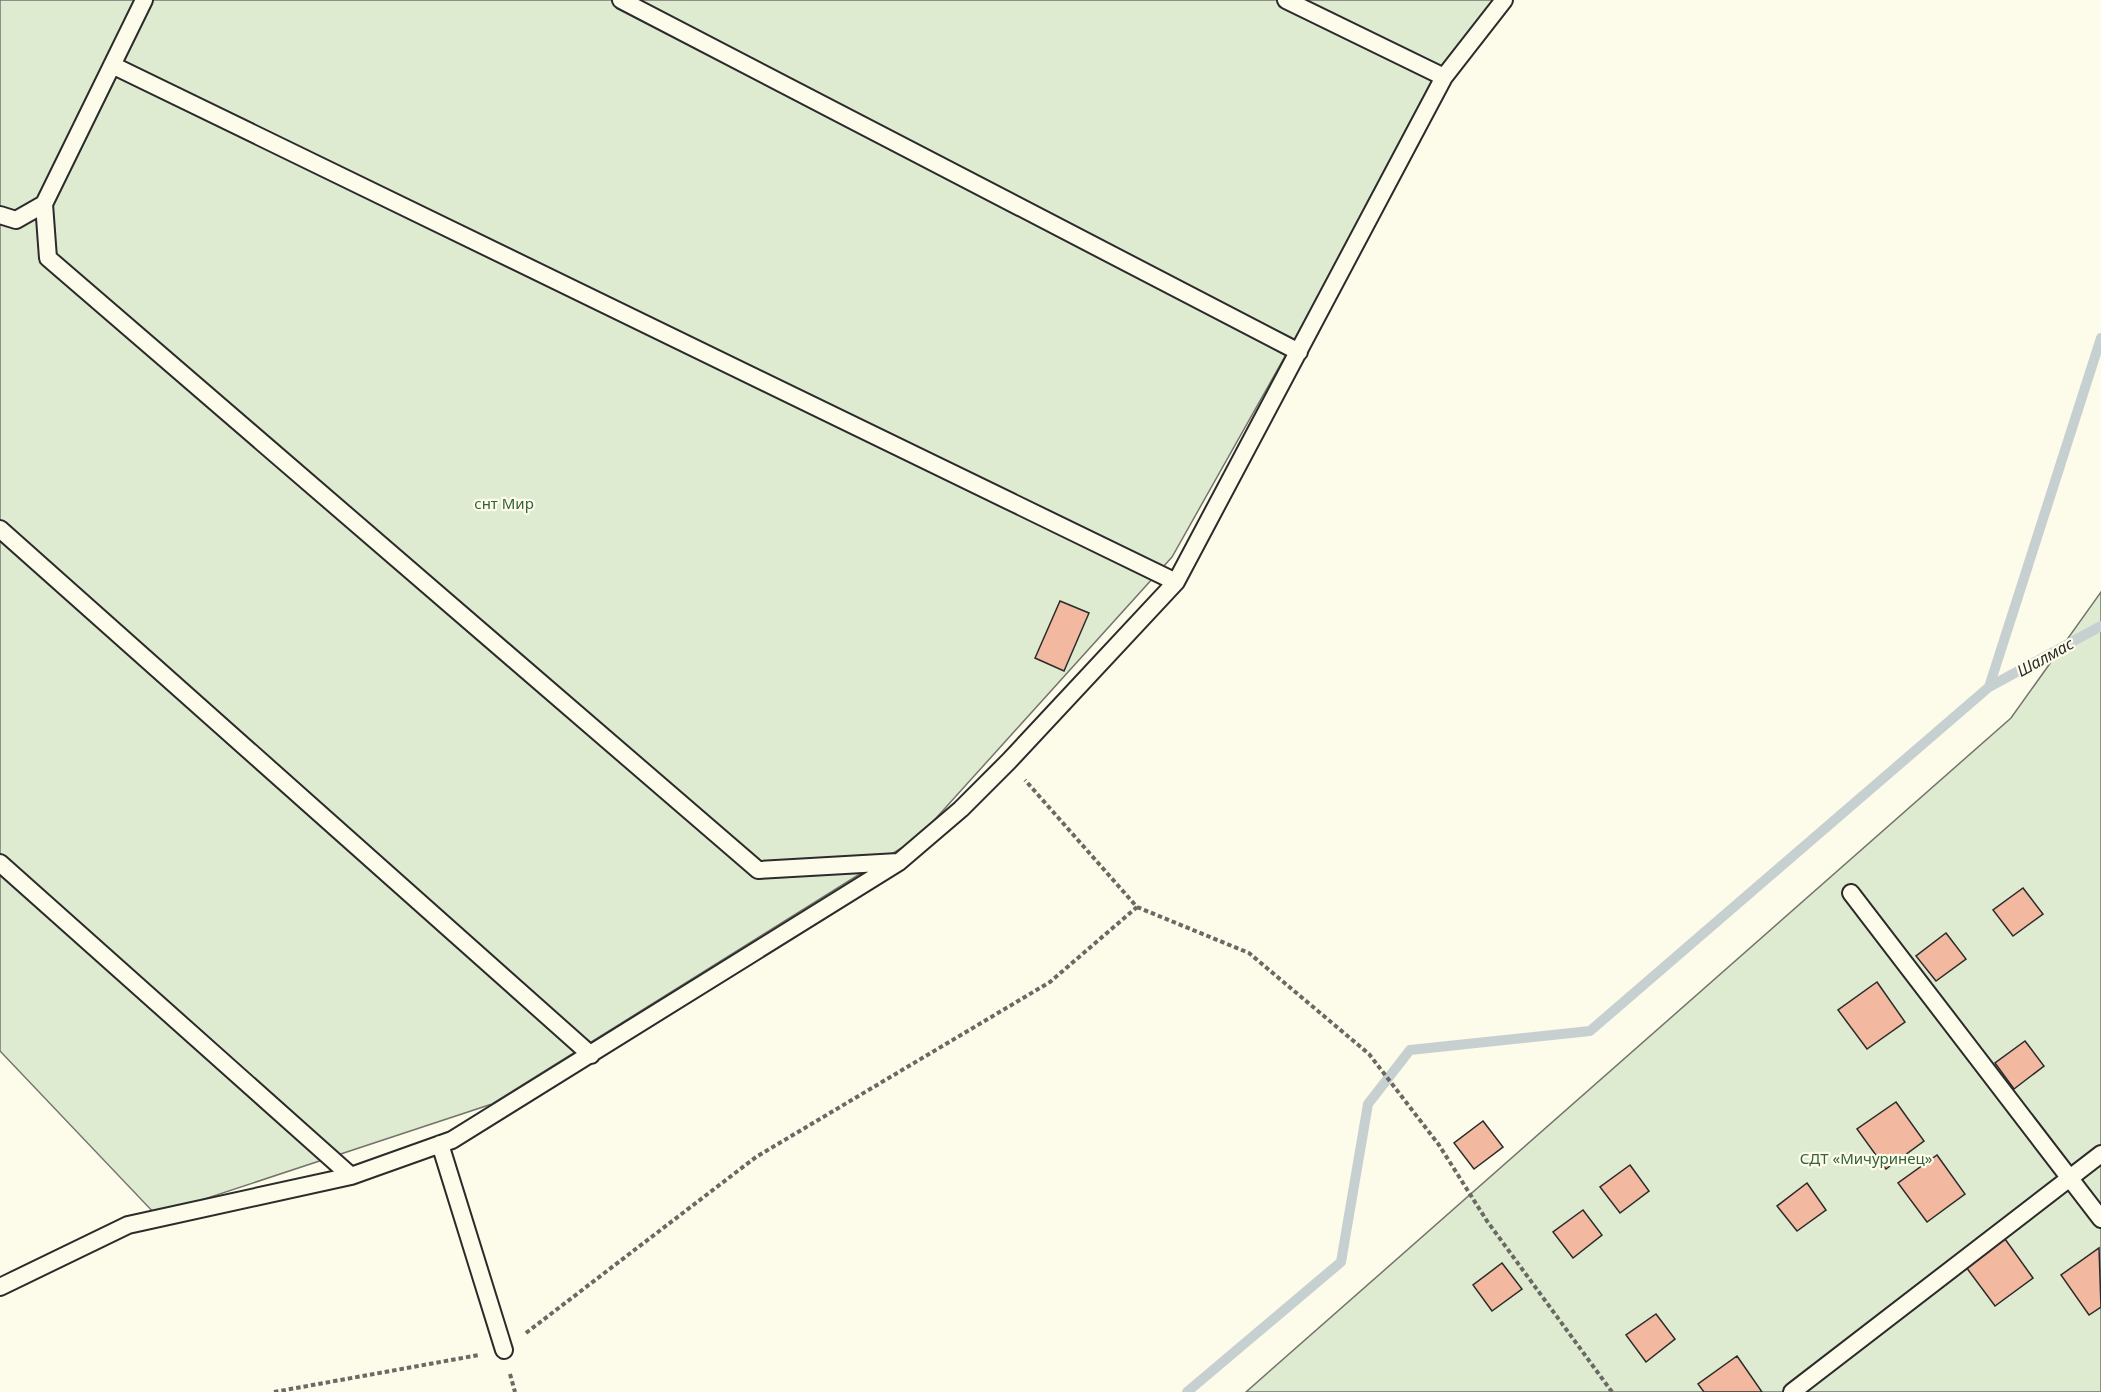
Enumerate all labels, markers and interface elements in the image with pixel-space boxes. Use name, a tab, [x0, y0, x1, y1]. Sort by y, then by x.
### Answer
park label: снт Мир	[474, 493, 534, 513]
water label: Шалмас	[2013, 632, 2078, 682]
park label: СДТ «Мичуринец»	[1800, 1148, 1933, 1168]

